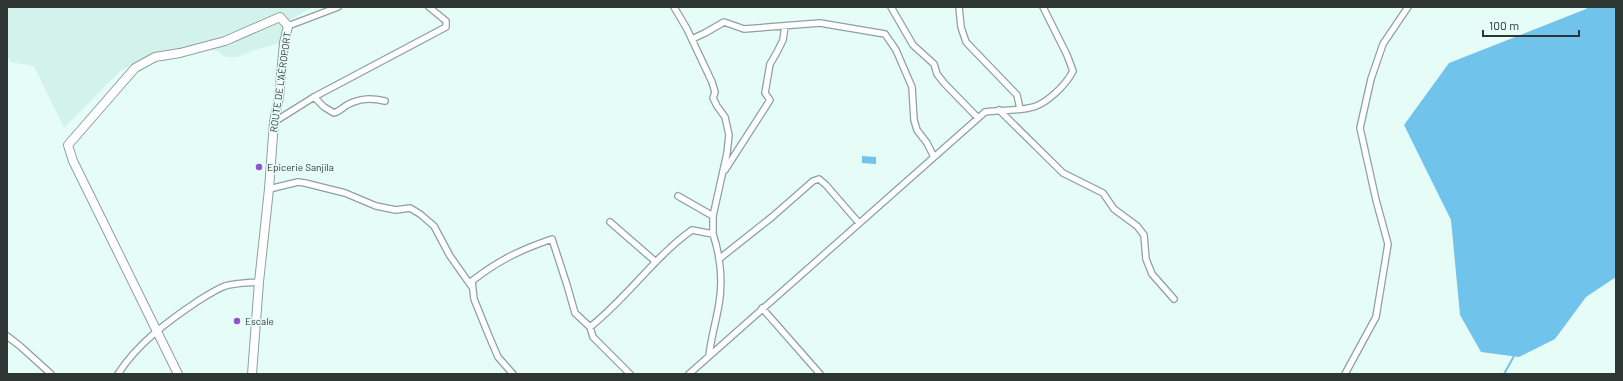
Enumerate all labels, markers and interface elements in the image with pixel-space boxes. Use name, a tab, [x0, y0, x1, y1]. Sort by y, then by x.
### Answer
scale bar	[1483, 12, 1579, 38]
text: 100 m	[1489, 18, 1519, 32]
street label: ROUTE DE L'AÉROPORT	[267, 31, 293, 133]
place label: Epicerie Sanjila	[267, 161, 334, 173]
marker: Epicerie Sanjila	[254, 162, 264, 172]
place label: Escale	[245, 315, 274, 327]
marker: Escale	[232, 316, 242, 326]

